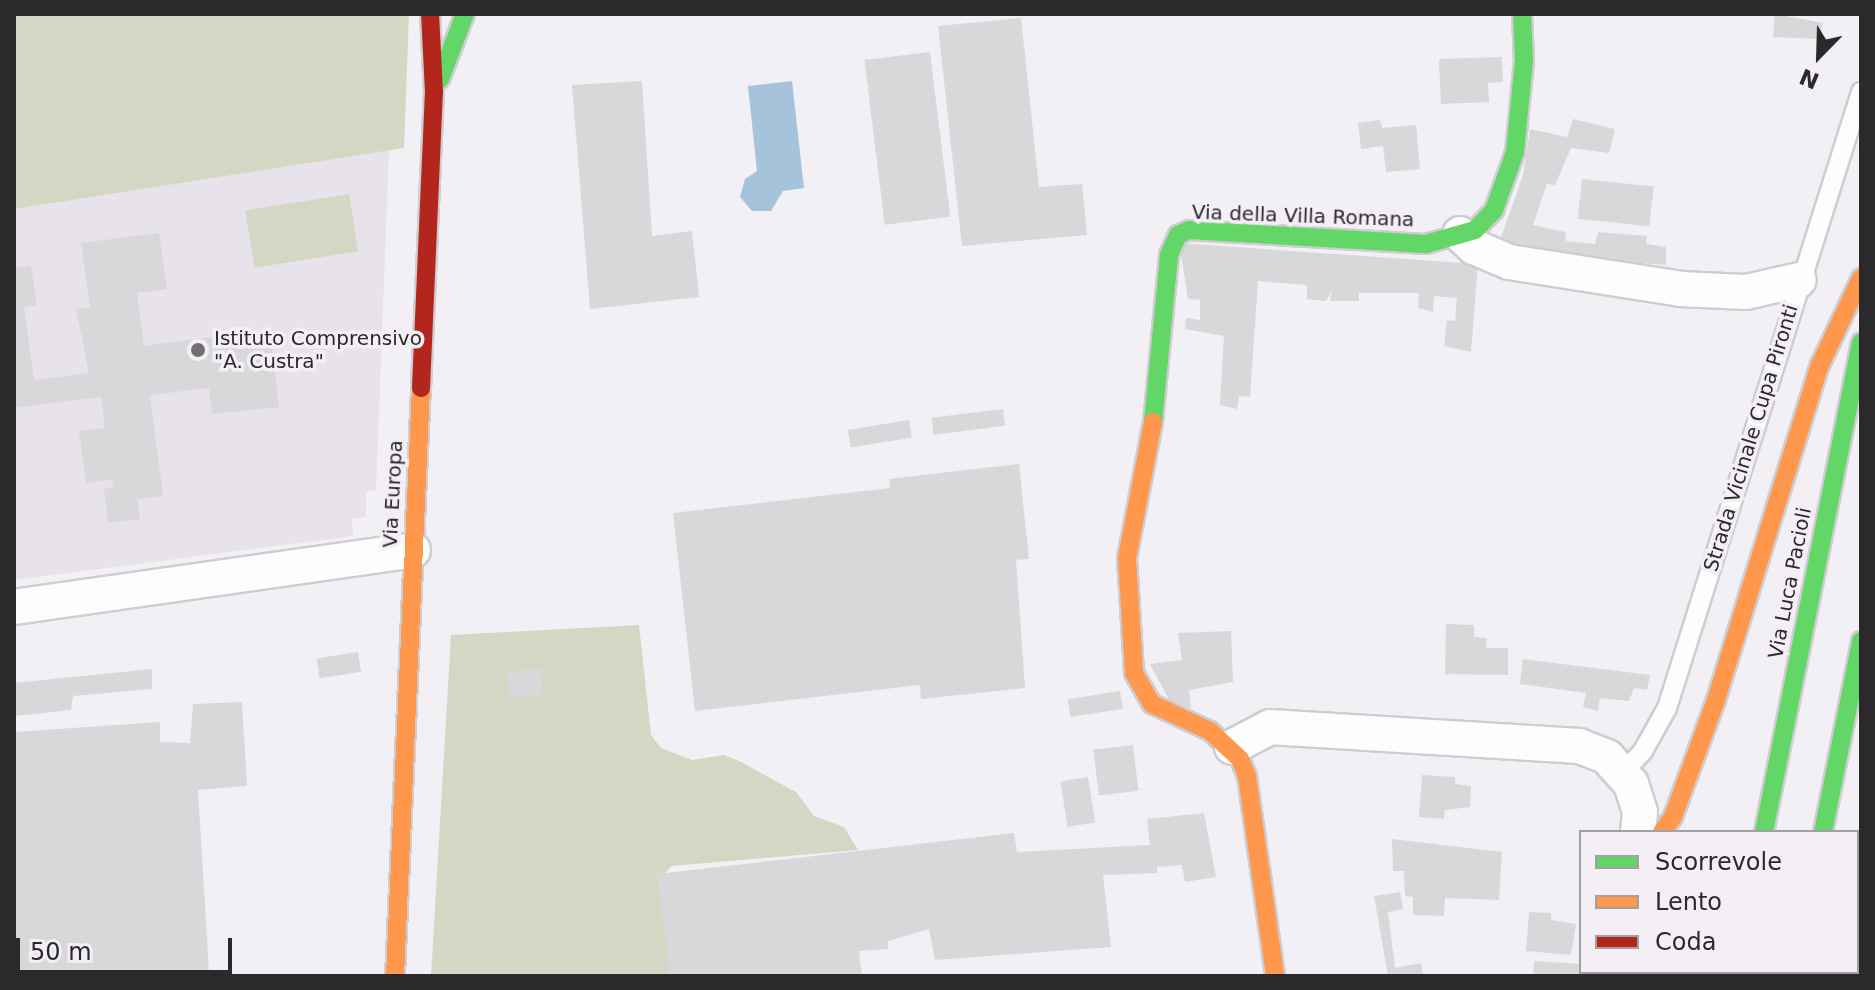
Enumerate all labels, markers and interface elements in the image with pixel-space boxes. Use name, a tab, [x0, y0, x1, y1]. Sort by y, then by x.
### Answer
north arrow	[1779, 16, 1859, 96]
text: N	[1796, 63, 1823, 94]
street label: Via della Villa Romana	[1191, 200, 1415, 232]
street label: Strada Vicinale Cupa Pironti	[1699, 302, 1803, 574]
place label: Istituto Comprensivo "A. Custra"	[214, 326, 422, 373]
marker: Istituto Comprensivo "A. Custra"	[189, 341, 207, 359]
street label: Via Europa	[378, 440, 408, 548]
street label: Via Luca Pacioli	[1764, 505, 1816, 661]
legend	[1579, 830, 1859, 974]
text: Scorrevole	[1655, 848, 1782, 876]
text: Lento	[1655, 888, 1722, 916]
scale bar	[20, 922, 236, 972]
text: Coda	[1655, 928, 1716, 956]
text: 50 m	[30, 938, 92, 966]

